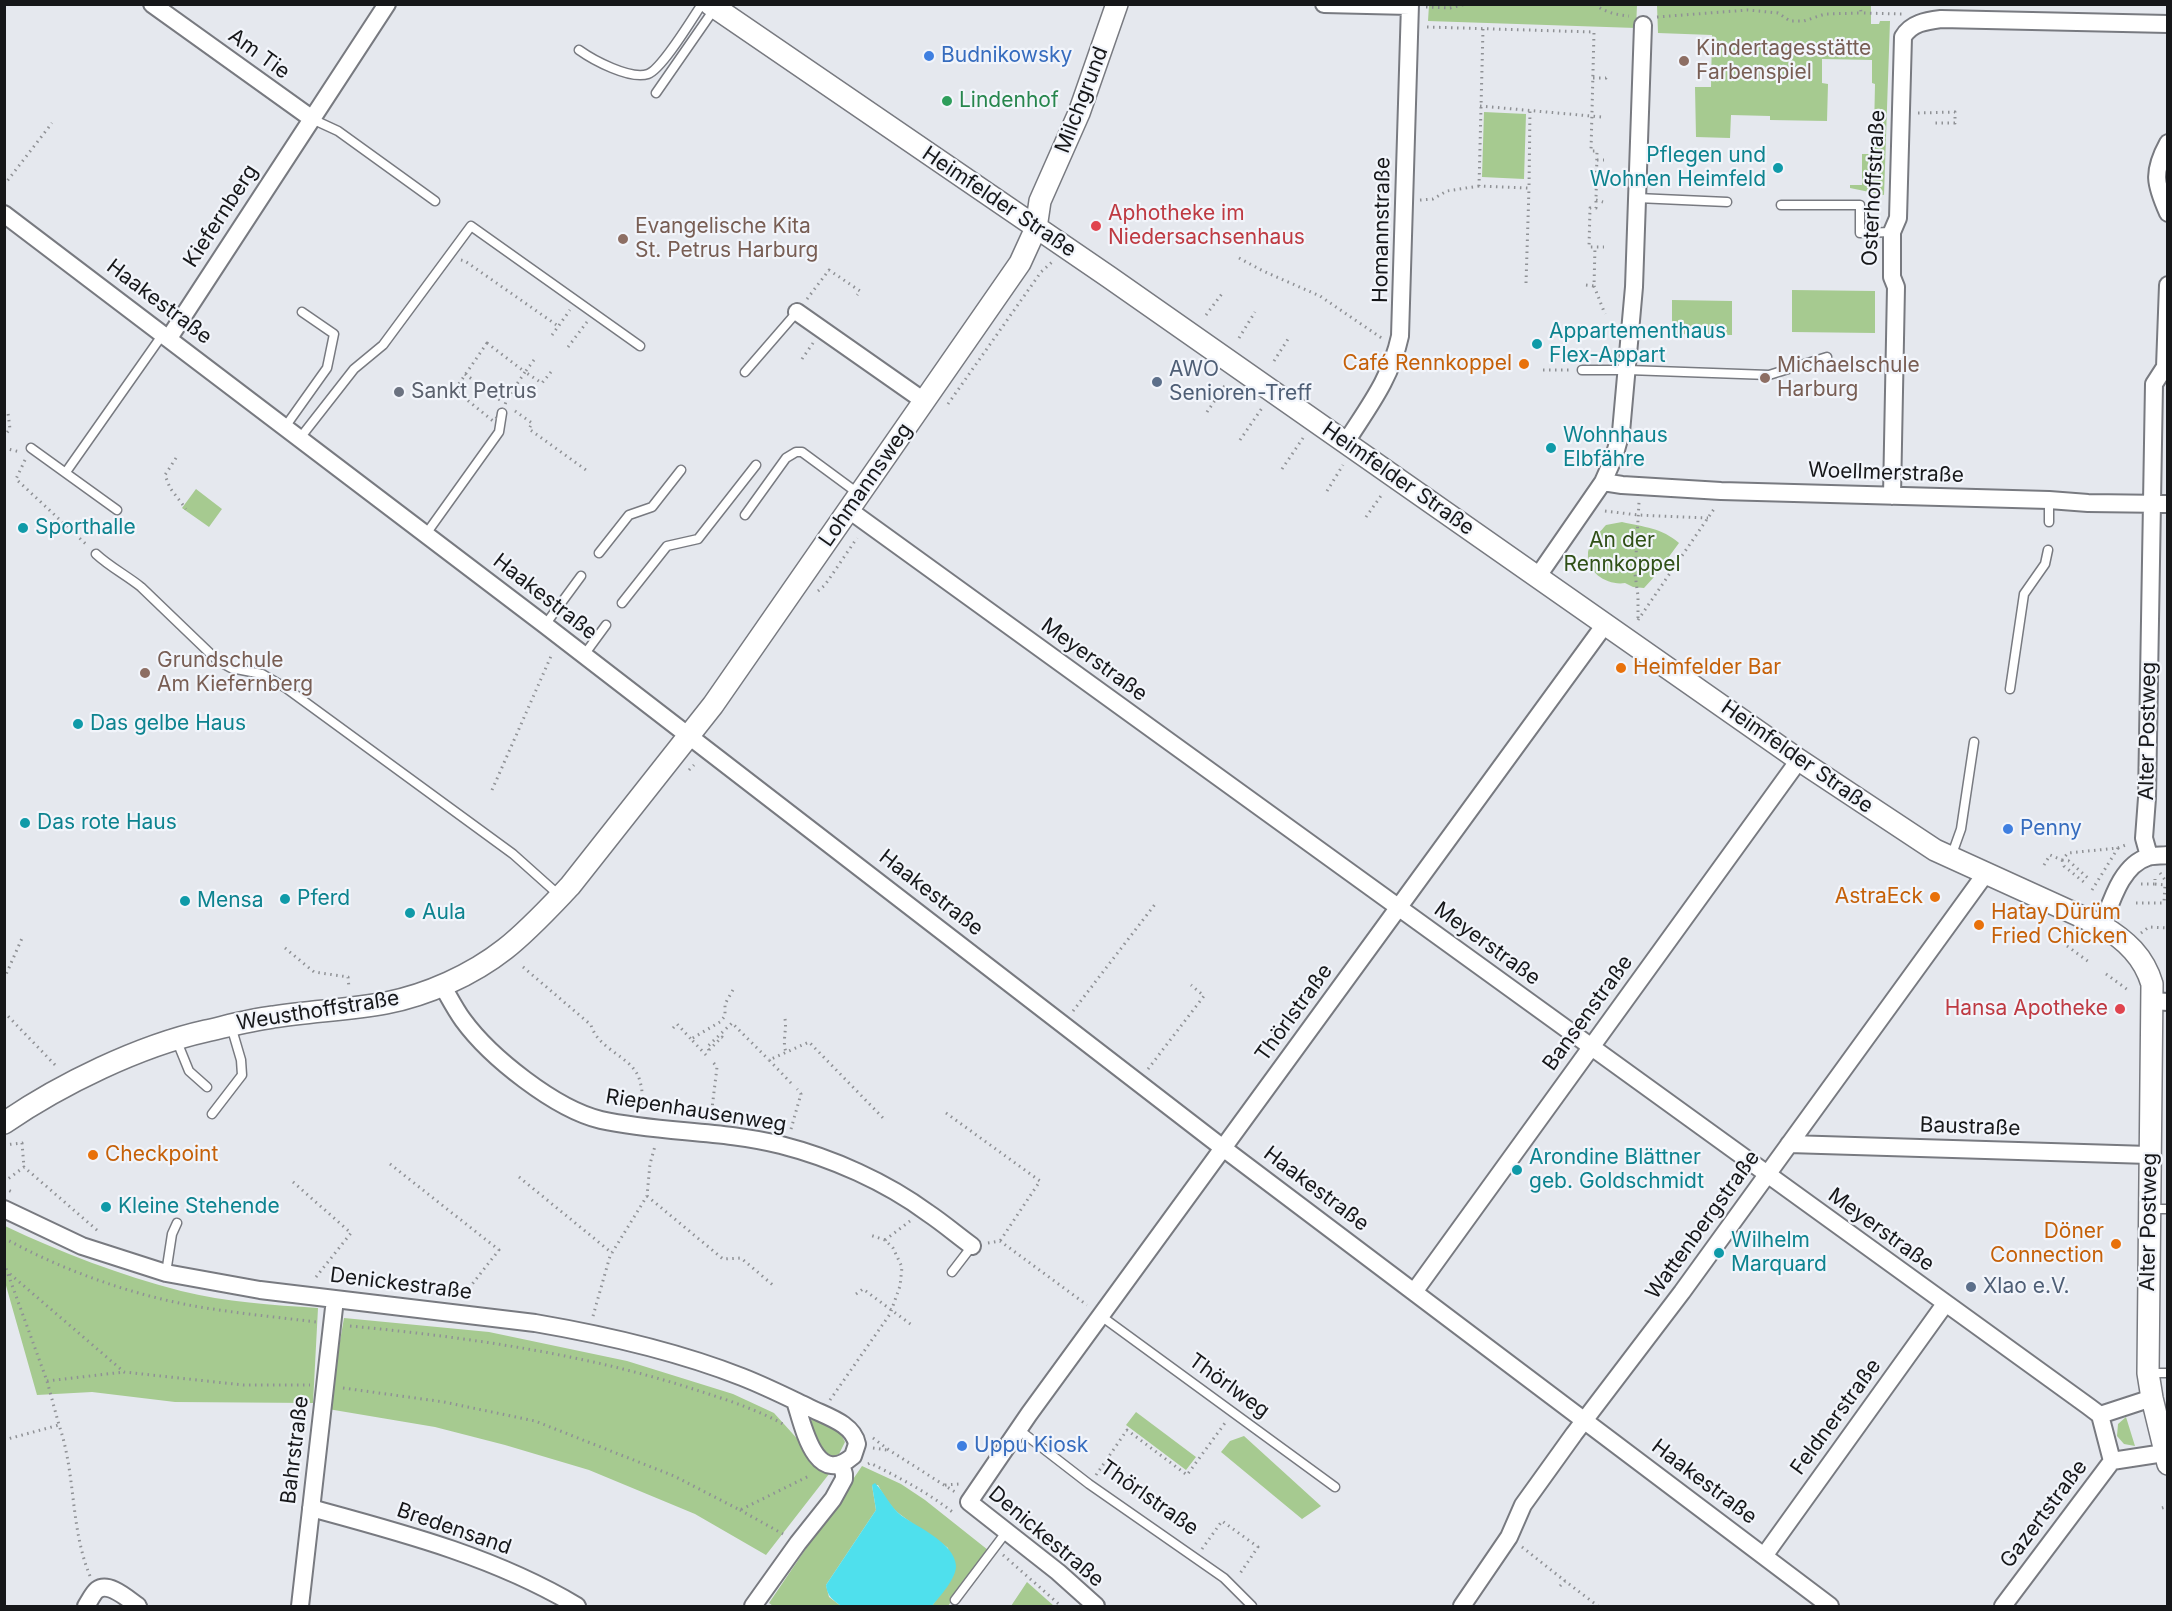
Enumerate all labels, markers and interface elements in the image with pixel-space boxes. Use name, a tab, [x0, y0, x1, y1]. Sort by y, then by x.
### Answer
street label: Am Tie	[223, 23, 295, 85]
place label: Kindertagesstätte Farbenspiel	[1696, 36, 1871, 86]
place label: Budnikowsky	[941, 43, 1072, 69]
street label: Milchgrund	[1050, 43, 1114, 157]
marker: Budnikowsky	[922, 49, 936, 63]
marker: Kindertagesstätte Farbenspiel	[1677, 54, 1691, 68]
place label: Lindenhof	[959, 88, 1059, 114]
marker: Lindenhof	[940, 94, 954, 108]
street label: Osterhoffstraße	[1857, 109, 1891, 267]
street label: Heimfelder Straße	[917, 141, 1081, 263]
place label: Pflegen und Wohnen Heimfeld	[1590, 143, 1766, 193]
street label: Homannstraße	[1368, 157, 1396, 303]
street label: Kiefernberg	[178, 160, 264, 272]
marker: Pflegen und Wohnen Heimfeld	[1771, 161, 1785, 175]
place label: Aphotheke im Niedersachsenhaus	[1108, 201, 1305, 251]
place label: Evangelische Kita St. Petrus Harburg	[635, 214, 818, 264]
marker: Aphotheke im Niedersachsenhaus	[1089, 219, 1103, 233]
marker: Evangelische Kita St. Petrus Harburg	[616, 232, 630, 246]
street label: Haakestraße	[101, 254, 217, 350]
place label: Appartementhaus Flex-Appart	[1549, 319, 1726, 369]
marker: Appartementhaus Flex-Appart	[1530, 337, 1544, 351]
place label: Café Rennkoppel	[1343, 351, 1512, 377]
place label: Michaelschule Harburg	[1777, 353, 1920, 403]
place label: AWO Senioren-Treff	[1169, 357, 1312, 407]
marker: Café Rennkoppel	[1517, 357, 1531, 371]
marker: Michaelschule Harburg	[1758, 371, 1772, 385]
marker: AWO Senioren-Treff	[1150, 375, 1164, 389]
place label: Sankt Petrus	[411, 379, 537, 405]
marker: Sankt Petrus	[392, 385, 406, 399]
street label: Heimfelder Straße	[1317, 417, 1479, 541]
street label: Lohmannsweg	[814, 418, 918, 552]
place label: Wohnhaus Elbfähre	[1563, 423, 1668, 473]
marker: Wohnhaus Elbfähre	[1544, 441, 1558, 455]
street label: Woellmerstraße	[1808, 458, 1964, 488]
place label: Sporthalle	[35, 515, 136, 541]
marker: Sporthalle	[16, 521, 30, 535]
park label: An der Rennkoppel	[1564, 528, 1680, 578]
street label: Haakestraße	[488, 548, 602, 646]
street label: Meyerstraße	[1036, 613, 1152, 707]
place label: Grundschule Am Kiefernberg	[157, 648, 313, 698]
place label: Heimfelder Bar	[1633, 655, 1781, 681]
marker: Heimfelder Bar	[1614, 661, 1628, 675]
street label: Alter Postweg	[2134, 661, 2162, 801]
marker: Grundschule Am Kiefernberg	[138, 666, 152, 680]
street label: Heimfelder Straße	[1716, 695, 1878, 819]
place label: Das gelbe Haus	[90, 711, 246, 737]
marker: Das gelbe Haus	[71, 717, 85, 731]
place label: Das rote Haus	[37, 810, 177, 836]
marker: Das rote Haus	[18, 816, 32, 830]
place label: Penny	[2020, 816, 2082, 842]
marker: Penny	[2001, 822, 2015, 836]
street label: Haakestraße	[874, 844, 988, 942]
place label: AstraEck	[1835, 884, 1923, 910]
place label: Pferd	[297, 886, 350, 912]
place label: Mensa	[197, 888, 263, 914]
marker: AstraEck	[1928, 890, 1942, 904]
marker: Pferd	[278, 892, 292, 906]
marker: Mensa	[178, 894, 192, 908]
street label: Meyerstraße	[1429, 897, 1545, 991]
place label: Aula	[422, 900, 466, 926]
place label: Hatay Dürüm Fried Chicken	[1991, 900, 2128, 950]
marker: Aula	[403, 906, 417, 920]
marker: Hatay Dürüm Fried Chicken	[1972, 918, 1986, 932]
street label: Bansenstraße	[1538, 950, 1638, 1076]
street label: Thörlstraße	[1250, 959, 1338, 1067]
street label: Weusthoffstraße	[235, 986, 401, 1036]
place label: Hansa Apotheke	[1945, 996, 2108, 1022]
marker: Hansa Apotheke	[2113, 1002, 2127, 1016]
street label: Riepenhausenweg	[604, 1084, 788, 1138]
street label: Baustraße	[1919, 1113, 2021, 1141]
street label: Haakestraße	[1258, 1141, 1374, 1237]
place label: Checkpoint	[105, 1142, 218, 1168]
place label: Arondine Blättner geb. Goldschmidt	[1529, 1145, 1704, 1195]
street label: Wattenbergstraße	[1641, 1146, 1765, 1304]
marker: Checkpoint	[86, 1148, 100, 1162]
street label: Alter Postweg	[2135, 1152, 2163, 1292]
marker: Arondine Blättner geb. Goldschmidt	[1510, 1163, 1524, 1177]
street label: Meyerstraße	[1823, 1183, 1939, 1277]
place label: Kleine Stehende	[118, 1194, 280, 1220]
marker: Kleine Stehende	[99, 1200, 113, 1214]
place label: Döner Connection	[1990, 1219, 2104, 1269]
place label: Wilhelm Marquard	[1731, 1228, 1827, 1278]
marker: Döner Connection	[2109, 1237, 2123, 1251]
marker: Wilhelm Marquard	[1712, 1246, 1726, 1260]
street label: Denickestraße	[328, 1263, 474, 1305]
place label: Xlao e.V.	[1983, 1274, 2070, 1300]
marker: Xlao e.V.	[1964, 1280, 1978, 1294]
street label: Thörlweg	[1184, 1348, 1274, 1424]
street label: Feldnerstraße	[1786, 1354, 1886, 1480]
street label: Bahrstraße	[276, 1395, 314, 1505]
place label: Uppu Kiosk	[974, 1433, 1088, 1459]
street label: Haakestraße	[1646, 1434, 1762, 1530]
marker: Uppu Kiosk	[955, 1439, 969, 1453]
street label: Thörlstraße	[1095, 1455, 1203, 1541]
street label: Gazertstraße	[1995, 1455, 2093, 1573]
street label: Denickestraße	[983, 1481, 1109, 1593]
street label: Bredensand	[394, 1498, 514, 1560]

